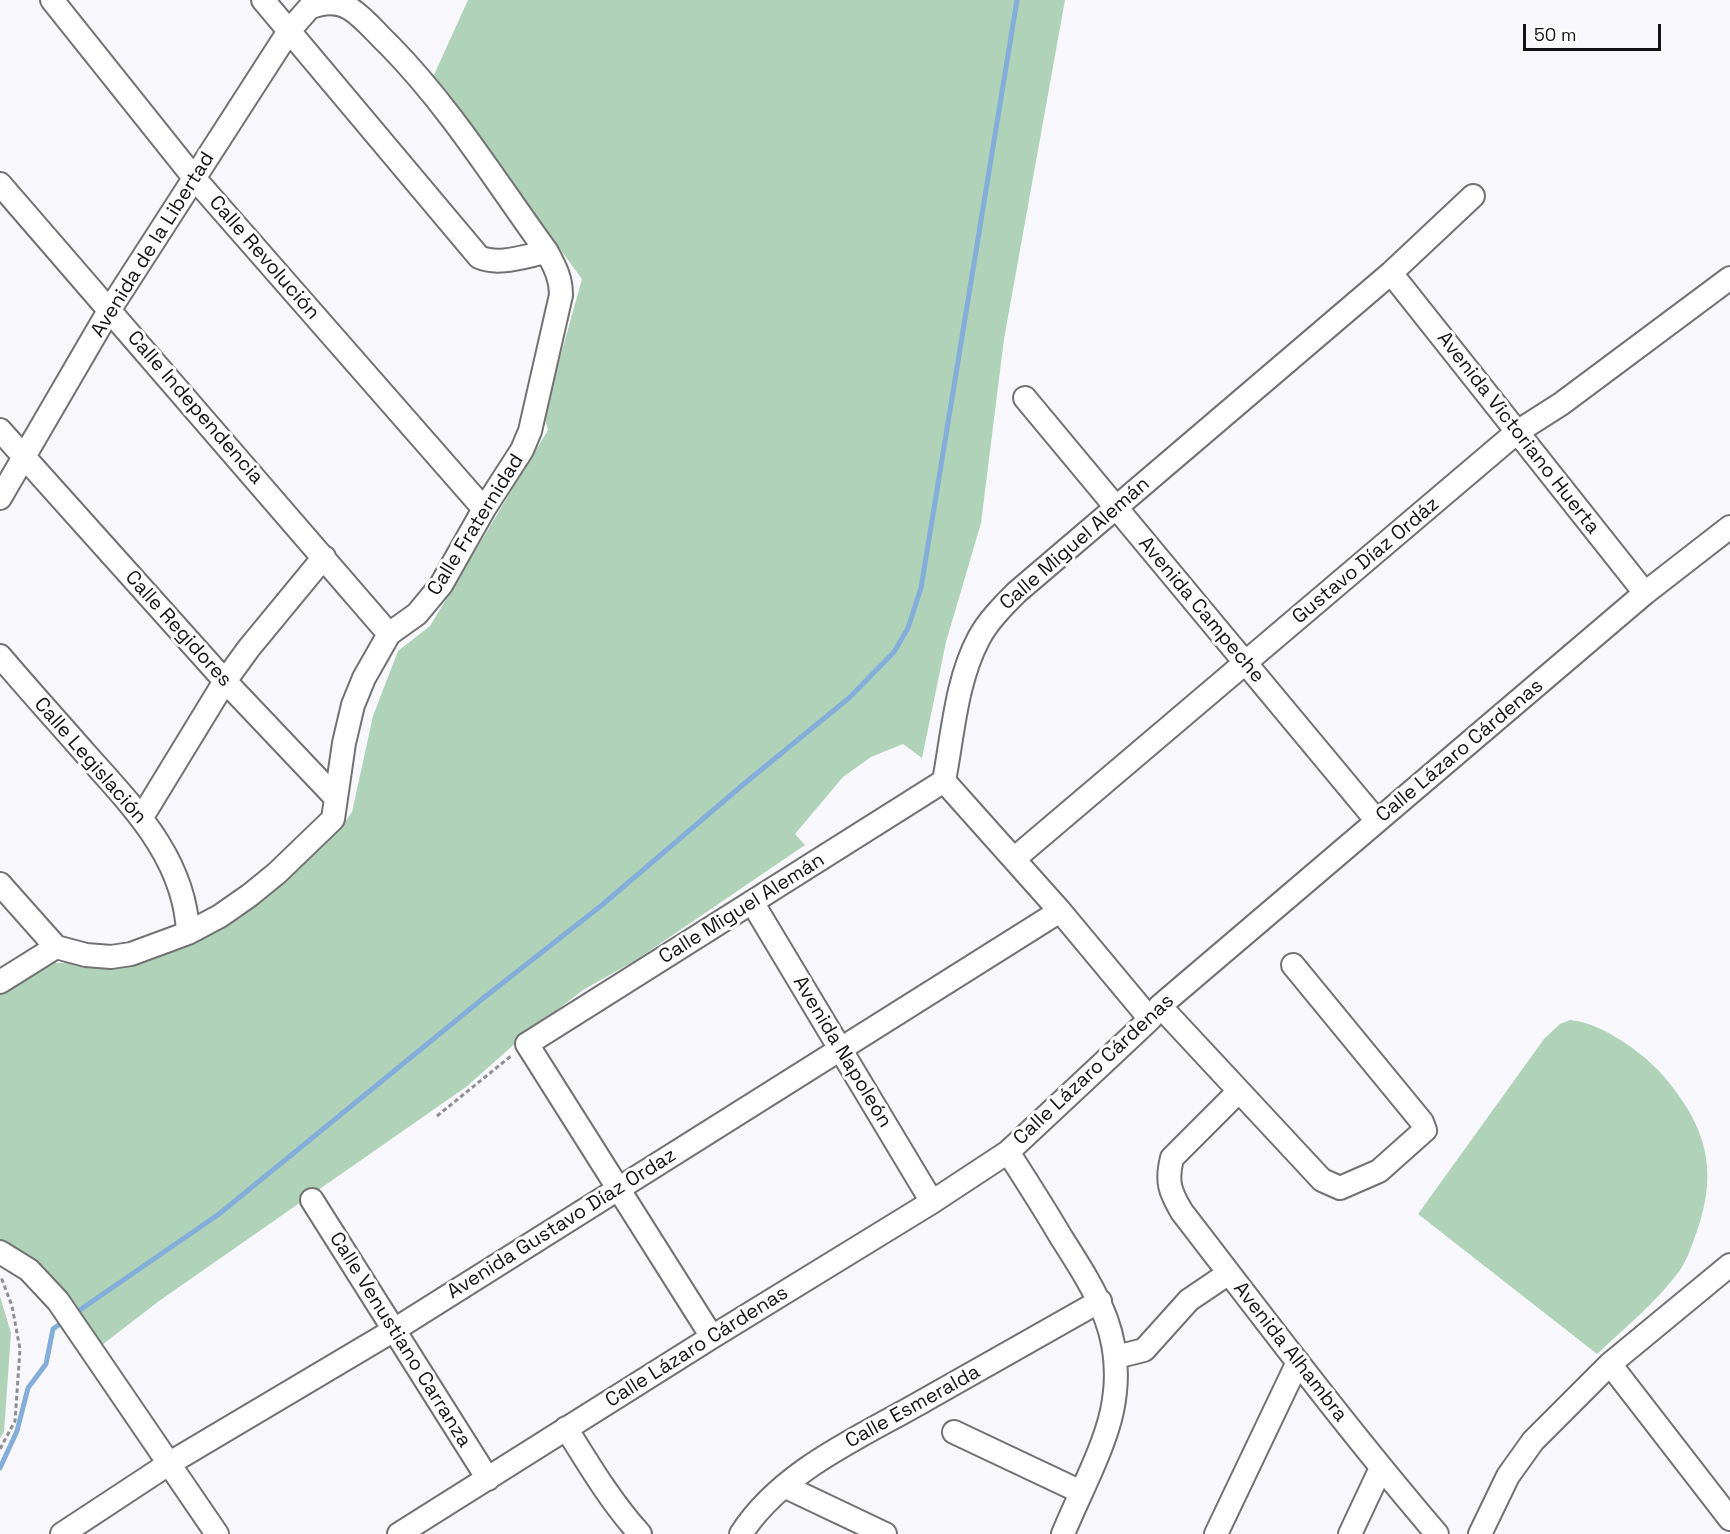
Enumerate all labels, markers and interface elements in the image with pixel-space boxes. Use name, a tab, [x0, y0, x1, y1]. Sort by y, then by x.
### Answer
scale bar	[1526, 12, 1664, 50]
text: 50 m	[1534, 23, 1576, 46]
street label: Avenida de la Libertad	[86, 148, 220, 342]
street label: Calle Revolución	[204, 191, 324, 325]
street label: Calle Independencia	[122, 326, 268, 490]
street label: Avenida Victoriano Huerta	[1432, 327, 1604, 539]
street label: Calle Fraternidad	[423, 450, 529, 600]
street label: Calle Miguel Alemán	[995, 472, 1155, 616]
street label: Gustavo Díaz Ordáz	[1288, 493, 1444, 629]
street label: Avenida Campeche	[1133, 532, 1269, 688]
street label: Calle Regidores	[120, 566, 236, 692]
street label: Calle Lázaro Cárdenas	[1372, 674, 1548, 828]
street label: Calle Legislación	[29, 693, 151, 829]
street label: Calle Miguel Alemán	[655, 848, 829, 970]
street label: Avenida Napoleón	[787, 972, 897, 1132]
street label: Calle Lázaro Cárdenas	[1009, 989, 1179, 1151]
street label: Avenida Gustavo Díaz Ordaz	[443, 1143, 681, 1305]
street label: Calle Venustiano Carranza	[324, 1228, 476, 1452]
street label: Avenida Alhambra	[1228, 1277, 1352, 1427]
street label: Calle Lázaro Cárdenas	[601, 1281, 793, 1413]
street label: Calle Esmeralda	[842, 1360, 984, 1454]

